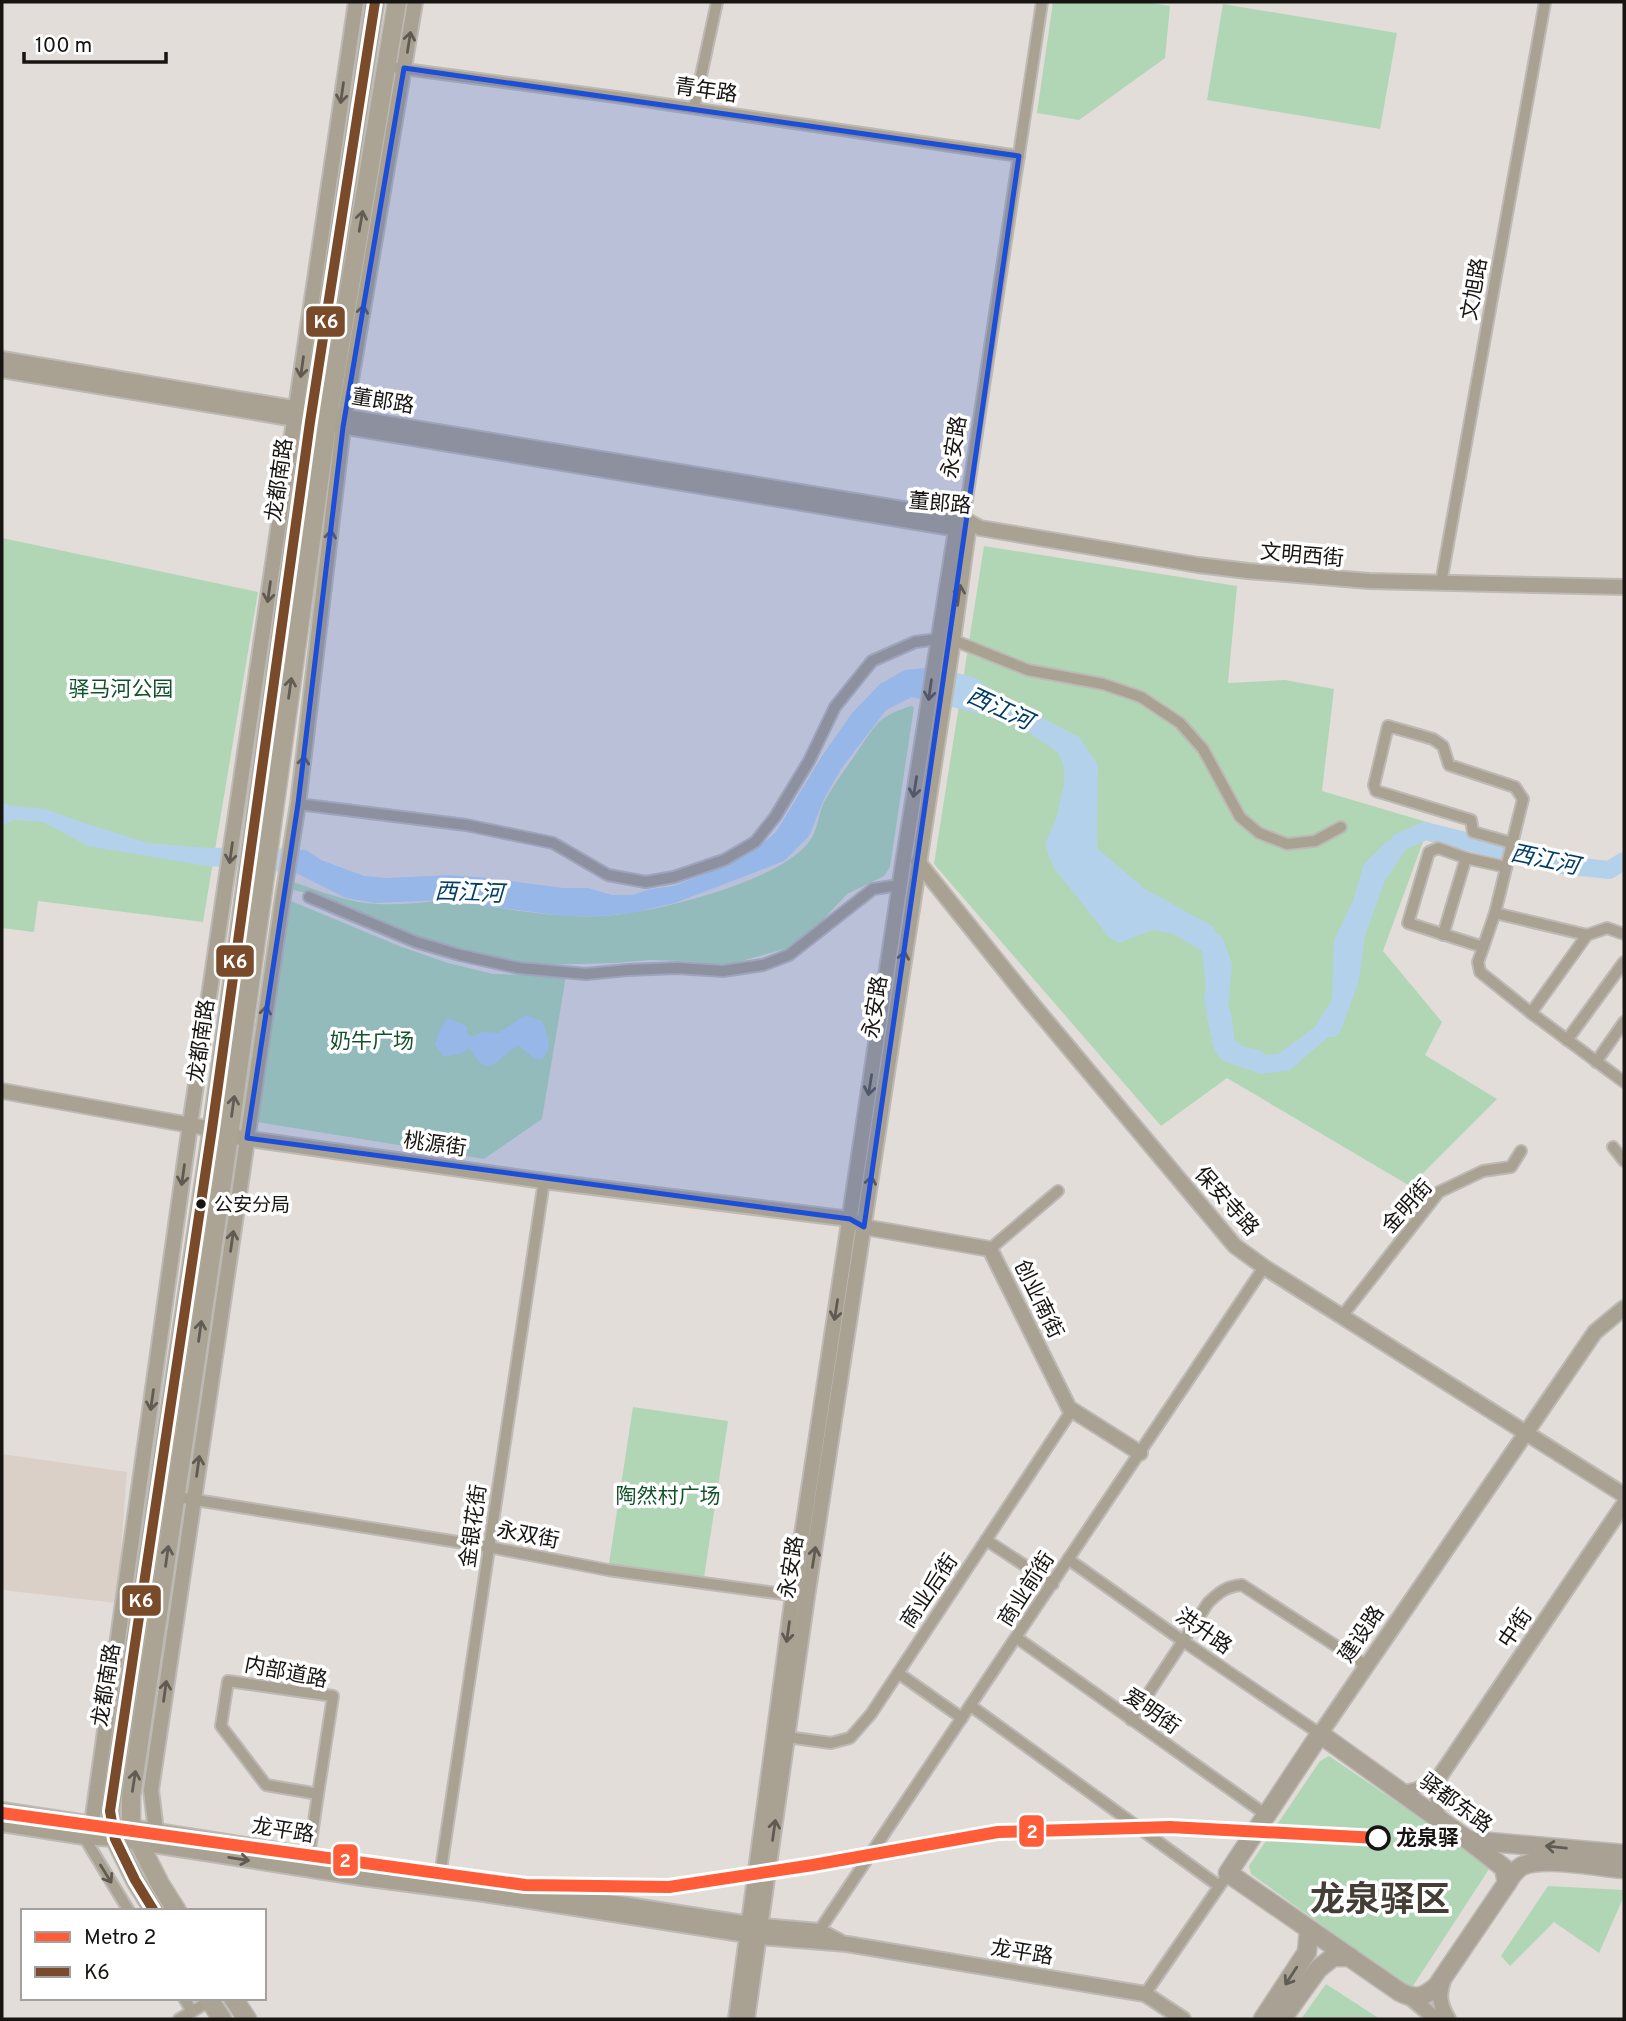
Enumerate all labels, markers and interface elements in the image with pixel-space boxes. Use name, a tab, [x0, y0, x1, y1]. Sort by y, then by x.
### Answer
scale bar	[24, 21, 166, 65]
one-way arrow	[403, 32, 416, 54]
text: 100 m	[35, 33, 92, 60]
street label: 青年路	[673, 74, 739, 109]
one-way arrow	[335, 82, 348, 104]
one-way arrow	[355, 210, 368, 233]
street label: 文旭路	[1457, 256, 1494, 323]
one-way arrow	[356, 304, 369, 327]
line badge: K6	[305, 305, 346, 338]
text: K6	[314, 311, 338, 335]
one-way arrow	[296, 355, 309, 378]
street label: 董郞路	[350, 384, 416, 421]
street label: 永安路	[937, 414, 974, 480]
street label: 龙都南路	[261, 437, 300, 524]
street label: 董郞路	[907, 488, 972, 521]
one-way arrow	[323, 529, 336, 552]
street label: 文明西街	[1259, 539, 1345, 574]
one-way arrow	[263, 580, 276, 603]
one-way arrow	[953, 584, 966, 607]
park label: 驿马河公园	[69, 677, 174, 704]
one-way arrow	[284, 677, 297, 700]
one-way arrow	[924, 678, 937, 701]
water label: 西江河	[962, 683, 1040, 740]
one-way arrow	[297, 755, 310, 778]
one-way arrow	[908, 775, 921, 798]
water label: 西江河	[1508, 840, 1585, 884]
one-way arrow	[224, 841, 237, 864]
water label: 西江河	[434, 879, 508, 910]
line badge: K6	[215, 944, 255, 978]
text: K6	[223, 951, 247, 975]
one-way arrow	[897, 951, 910, 973]
street label: 永安路	[858, 974, 895, 1040]
street label: 龙都南路	[183, 998, 222, 1085]
one-way arrow	[259, 1005, 272, 1028]
park label: 奶牛广场	[330, 1029, 414, 1056]
one-way arrow	[863, 1073, 876, 1096]
one-way arrow	[227, 1095, 240, 1118]
street label: 桃源街	[402, 1128, 468, 1163]
street label: 保安寺路	[1188, 1162, 1264, 1242]
one-way arrow	[176, 1163, 189, 1186]
street label: 金明街	[1377, 1175, 1439, 1239]
one-way arrow	[863, 1176, 876, 1198]
place label: 公安分局	[214, 1194, 290, 1218]
marker: 公安分局	[194, 1197, 208, 1211]
one-way arrow	[226, 1230, 239, 1253]
street label: 创业南街	[1007, 1256, 1068, 1343]
one-way arrow	[829, 1298, 842, 1321]
one-way arrow	[194, 1320, 207, 1343]
one-way arrow	[145, 1388, 158, 1411]
one-way arrow	[192, 1455, 205, 1478]
street label: 金银花街	[455, 1483, 494, 1570]
park label: 陶然村广场	[616, 1484, 721, 1511]
street label: 永双街	[494, 1517, 561, 1556]
street label: 永安路	[774, 1534, 811, 1600]
one-way arrow	[161, 1545, 174, 1568]
one-way arrow	[807, 1546, 820, 1569]
street label: 商业前街	[993, 1547, 1061, 1632]
street label: 商业后街	[896, 1549, 965, 1634]
line badge: K6	[121, 1584, 162, 1617]
text: K6	[129, 1590, 153, 1614]
street label: 建设路	[1333, 1601, 1391, 1669]
street label: 洪升路	[1170, 1603, 1237, 1661]
street label: 中街	[1493, 1604, 1539, 1654]
one-way arrow	[782, 1620, 795, 1643]
street label: 龙都南路	[88, 1642, 127, 1729]
street label: 内部道路	[242, 1652, 330, 1695]
one-way arrow	[159, 1680, 172, 1703]
street label: 爱明街	[1118, 1683, 1185, 1741]
street label: 驿都东路	[1413, 1769, 1497, 1840]
one-way arrow	[128, 1770, 141, 1793]
street label: 龙平路	[250, 1813, 316, 1850]
line badge: 2	[1018, 1814, 1045, 1848]
one-way arrow	[768, 1820, 781, 1842]
text: 2	[1026, 1821, 1038, 1845]
marker: 龙泉驿	[1366, 1826, 1390, 1850]
place label: 龙泉驿	[1396, 1826, 1459, 1853]
one-way arrow	[1546, 1840, 1568, 1853]
line badge: 2	[332, 1843, 359, 1877]
text: 2	[339, 1850, 351, 1874]
one-way arrow	[227, 1853, 250, 1866]
one-way arrow	[100, 1863, 114, 1883]
district label: 龙泉驿区	[1310, 1880, 1450, 1924]
legend	[21, 1909, 266, 2000]
text: Metro 2	[84, 1925, 156, 1952]
street label: 龙平路	[989, 1935, 1055, 1972]
text: K6	[84, 1960, 110, 1987]
one-way arrow	[1284, 1966, 1298, 1985]

